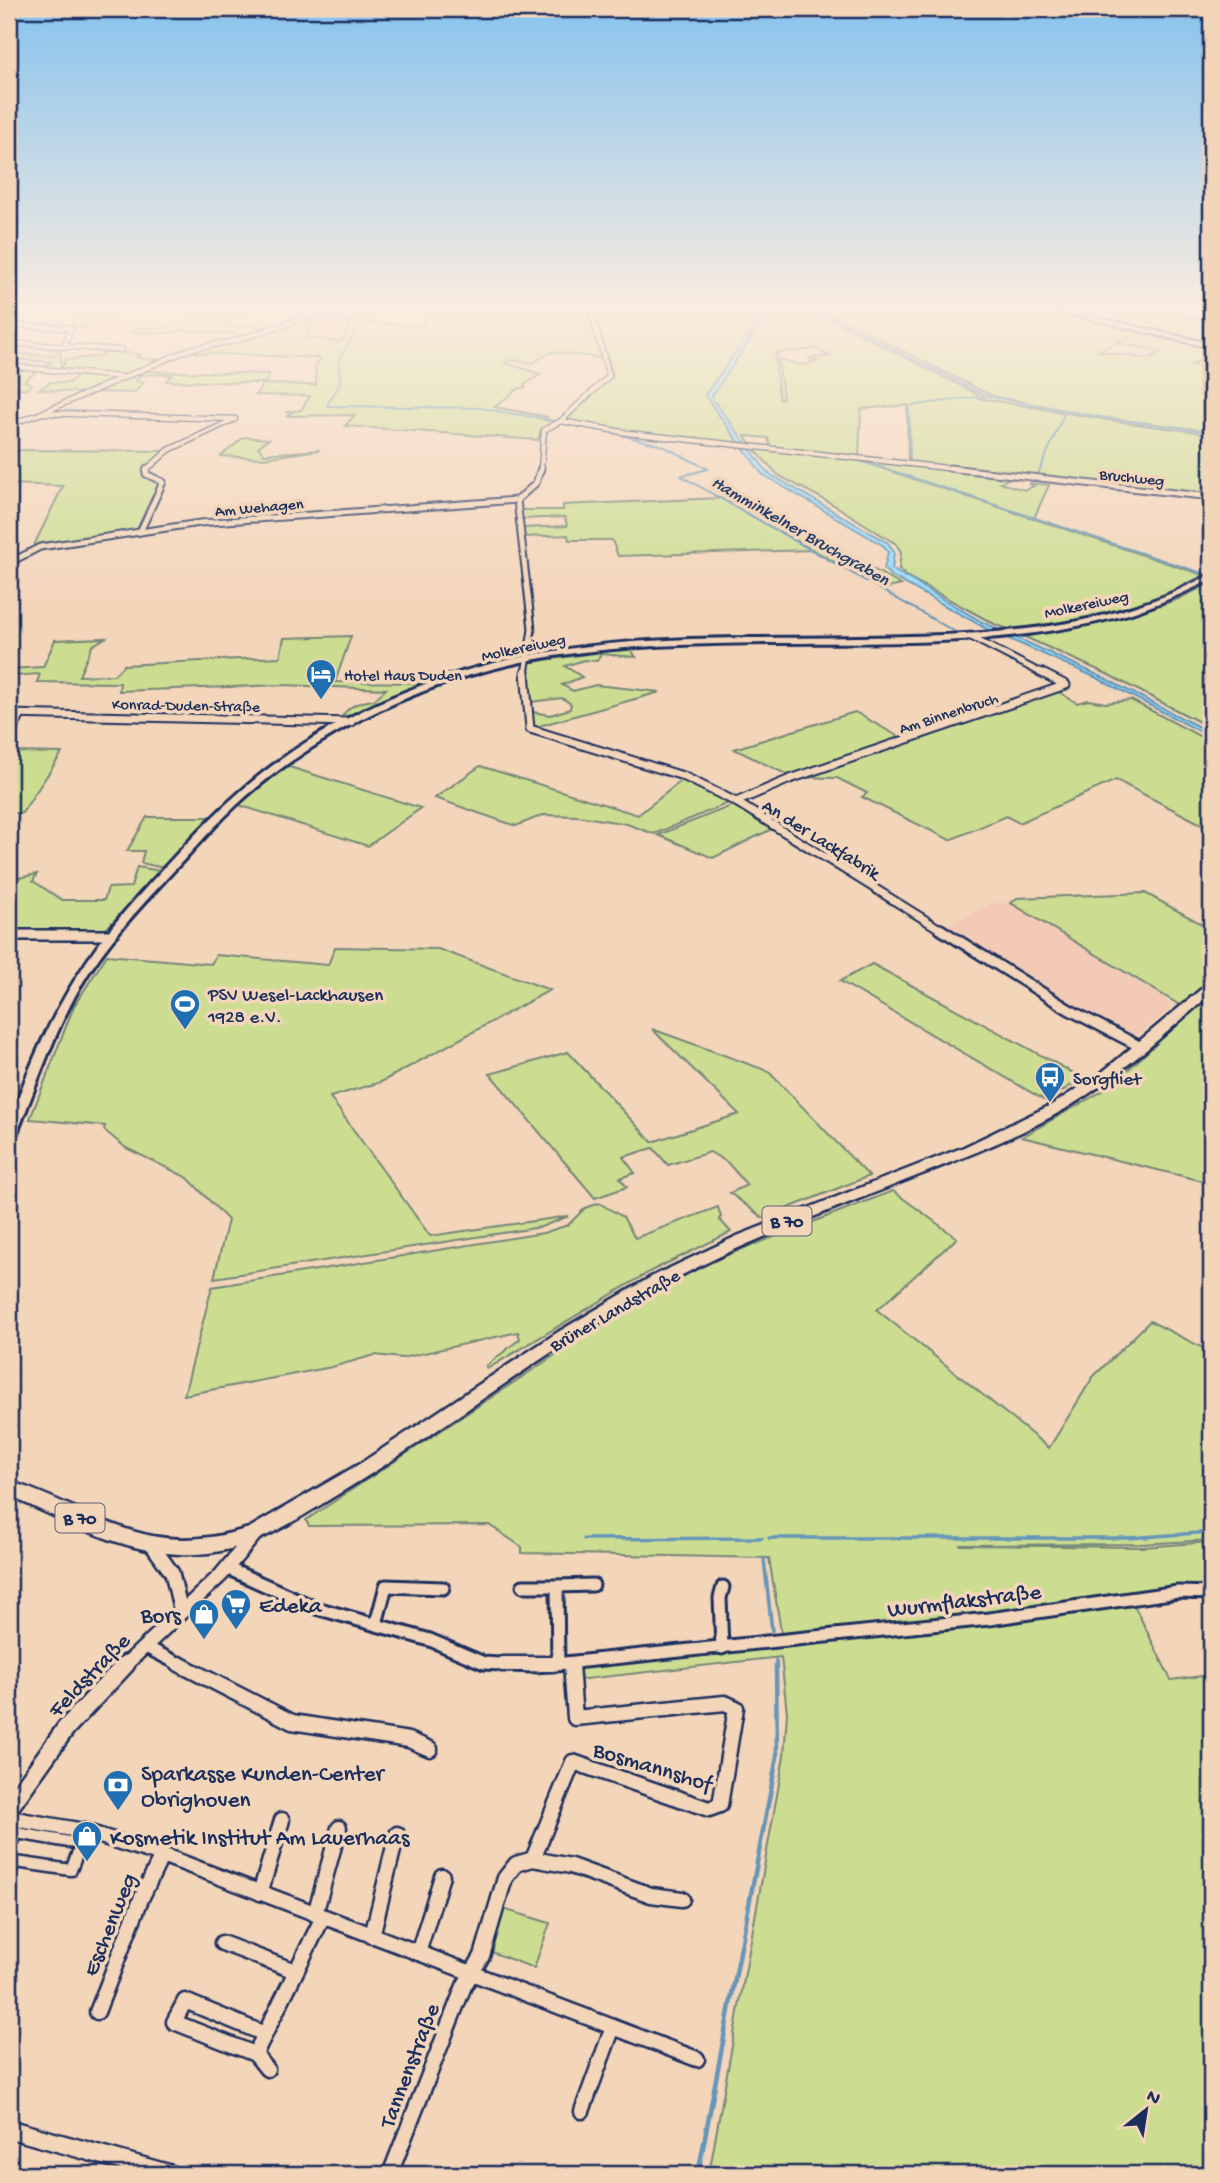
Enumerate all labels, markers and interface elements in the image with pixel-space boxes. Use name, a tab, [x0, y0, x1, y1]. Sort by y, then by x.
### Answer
street label: Bruchweg	[1097, 467, 1165, 492]
water label: Hamminkelner Bruchgraben	[707, 473, 893, 592]
street label: Am Wehagen	[214, 496, 305, 523]
street label: Molkereiweg	[1043, 588, 1131, 625]
street label: Molkereiweg	[480, 631, 568, 668]
hotel icon: Hotel Haus Duden	[304, 657, 338, 701]
place label: Hotel Haus Duden	[344, 668, 462, 687]
street label: Am Binnenbruch	[897, 690, 1001, 740]
street label: Konrad-Duden-Straße	[112, 697, 261, 718]
street label: An der Lackfabrik	[757, 795, 885, 887]
place label: PSV Wesel-Lackhausen 1928 e.V.	[207, 985, 383, 1030]
sports icon: PSV Wesel-Lackhausen 1928 e.V.	[168, 987, 202, 1031]
bus stop icon: Sorgfliet	[1033, 1060, 1067, 1104]
place label: Sorgfliet	[1073, 1069, 1143, 1092]
road number: B 70	[762, 1206, 812, 1236]
street label: Brüner Landstraße	[546, 1265, 685, 1359]
road number: B 70	[56, 1504, 104, 1532]
street label: Wurmflakstraße	[886, 1580, 1044, 1625]
supermarket icon: Edeka	[219, 1587, 253, 1631]
place label: Edeka	[259, 1594, 323, 1621]
shop icon: Bors	[187, 1597, 221, 1641]
place label: Bors	[140, 1604, 182, 1631]
street label: Feldstraße	[43, 1628, 138, 1725]
street label: Bosmannshof	[588, 1737, 717, 1800]
place label: Sparkasse Kunden-Center Obrighoven	[141, 1762, 386, 1815]
bank icon: Sparkasse Kunden-Center Obrighoven	[101, 1768, 135, 1812]
shop icon: Kosmetik Institut Am Lauerhaas	[70, 1819, 104, 1863]
place label: Kosmetik Institut Am Lauerhaas	[110, 1826, 410, 1853]
street label: Eschenweg	[78, 1870, 144, 1981]
street label: Tannenstraße	[374, 1999, 448, 2134]
north arrow	[1112, 2074, 1182, 2144]
text: N	[1142, 2085, 1164, 2111]

